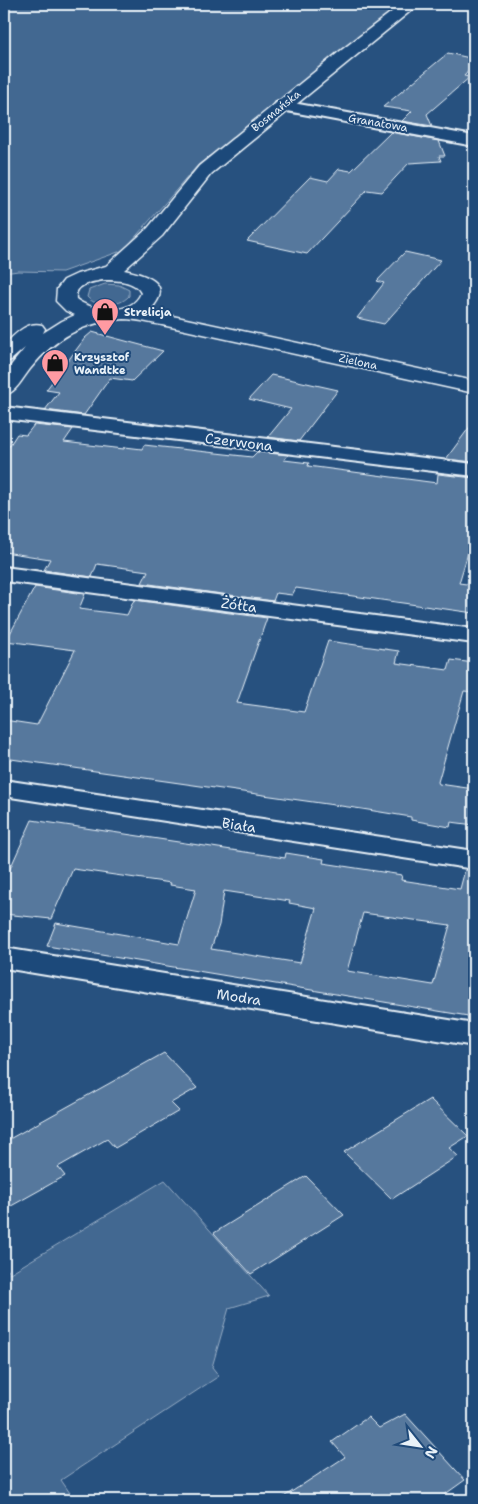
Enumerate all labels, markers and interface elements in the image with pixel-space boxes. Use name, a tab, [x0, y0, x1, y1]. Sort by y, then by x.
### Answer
street label: Bosmańska	[248, 86, 304, 135]
street label: Granatowa	[347, 110, 409, 136]
shop icon: Strelicja	[90, 297, 120, 336]
place label: Strelicja	[124, 305, 172, 320]
shop icon: Krzysztof Wandtke	[40, 348, 70, 387]
place label: Krzysztof Wandtke	[74, 350, 130, 378]
street label: Zielona	[337, 351, 379, 373]
street label: Czerwona	[204, 429, 274, 455]
street label: Żółta	[220, 594, 258, 616]
street label: Biała	[221, 813, 258, 837]
street label: Modra	[215, 985, 263, 1009]
north arrow	[396, 1422, 446, 1472]
text: N	[421, 1443, 442, 1462]

